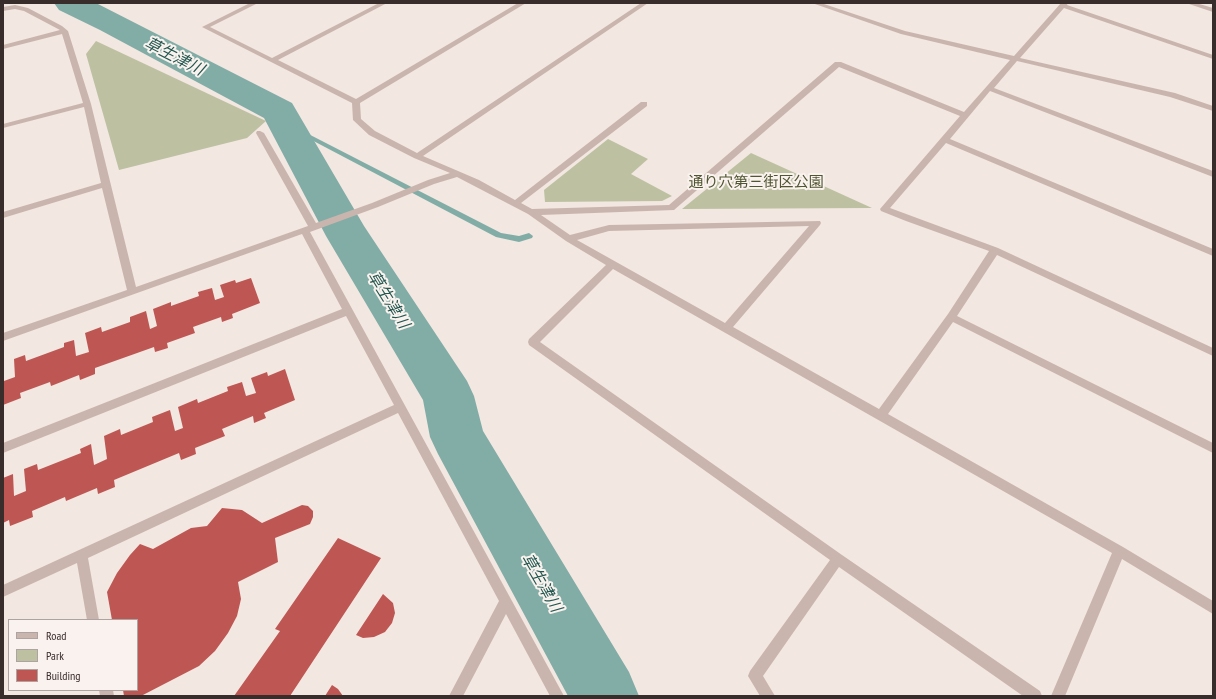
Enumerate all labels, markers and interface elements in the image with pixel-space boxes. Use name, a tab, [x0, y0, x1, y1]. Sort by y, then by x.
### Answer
water label: 草生津川	[141, 34, 207, 80]
park label: 通り穴第三街区公園	[689, 174, 823, 192]
water label: 草生津川	[363, 268, 413, 332]
water label: 草生津川	[517, 550, 565, 616]
legend	[8, 619, 138, 691]
text: Road	[46, 628, 66, 643]
text: Park	[46, 648, 64, 663]
text: Building	[46, 668, 81, 683]

